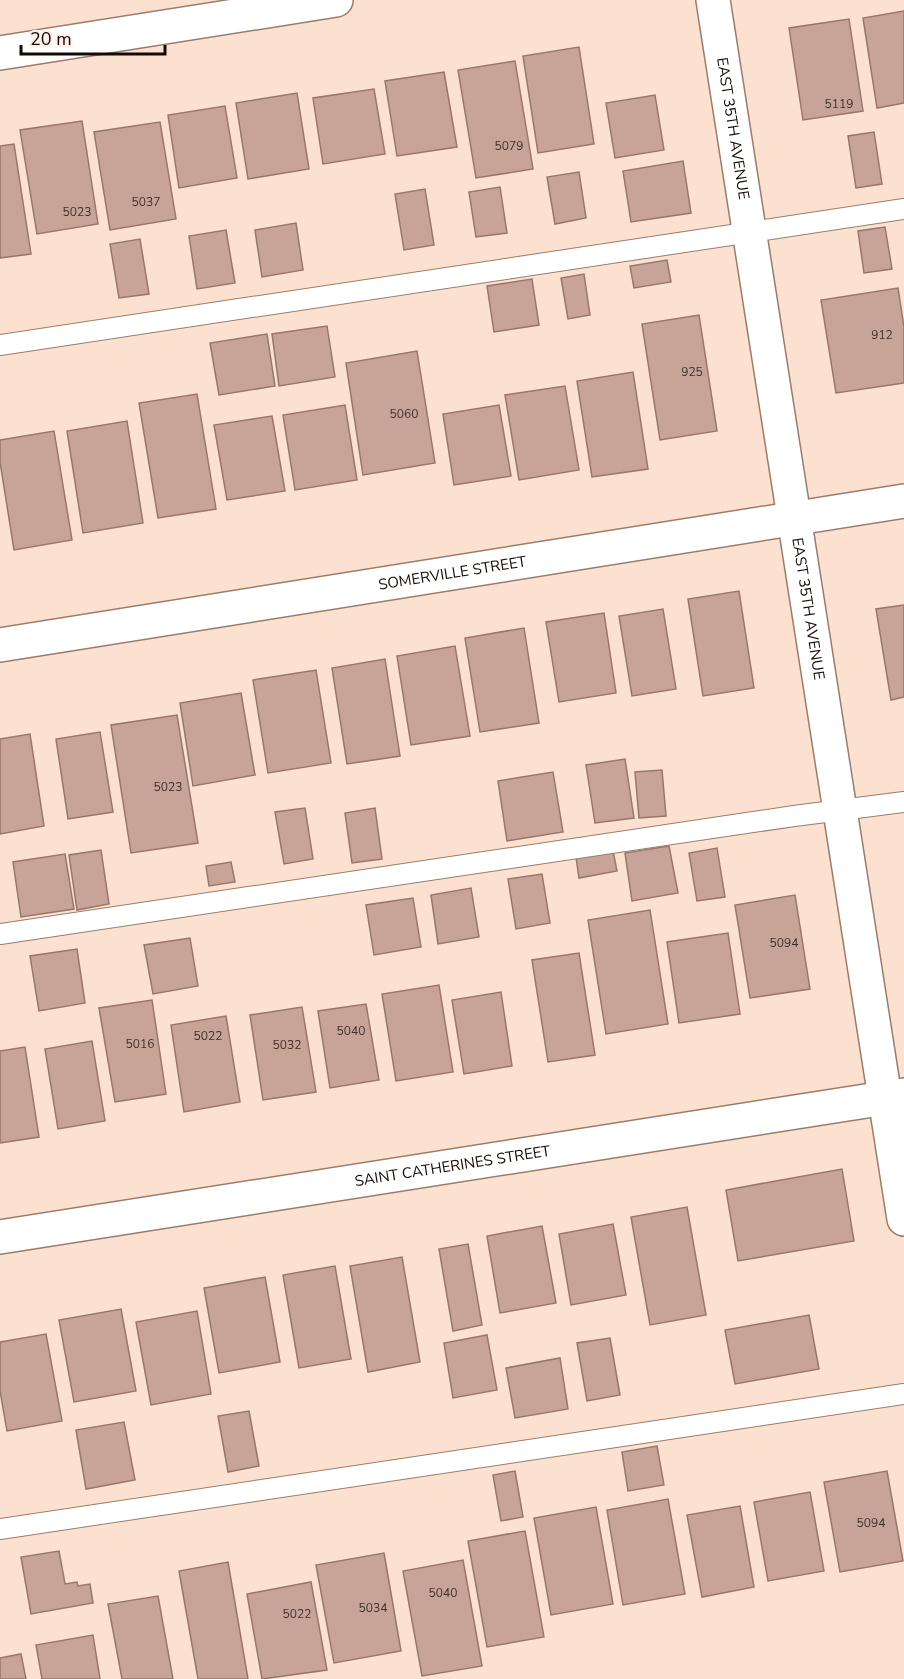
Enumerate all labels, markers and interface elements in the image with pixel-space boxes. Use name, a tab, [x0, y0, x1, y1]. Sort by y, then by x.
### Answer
scale bar	[21, 18, 165, 56]
text: 20 m	[30, 27, 72, 51]
street label: EAST 35TH AVENUE	[712, 56, 754, 201]
house number: 5119	[825, 96, 853, 112]
house number: 5079	[495, 138, 523, 154]
house number: 5037	[132, 194, 160, 210]
house number: 5023	[63, 204, 91, 220]
house number: 912	[871, 327, 893, 343]
house number: 925	[681, 364, 703, 380]
house number: 5060	[390, 406, 418, 422]
street label: EAST 35TH AVENUE	[787, 536, 829, 681]
street label: SOMERVILLE STREET	[377, 551, 528, 595]
house number: 5023	[154, 779, 182, 795]
house number: 5094	[770, 935, 798, 951]
house number: 5040	[337, 1023, 365, 1039]
house number: 5022	[194, 1028, 222, 1044]
house number: 5016	[126, 1036, 154, 1052]
house number: 5032	[273, 1037, 301, 1053]
street label: SAINT CATHERINES STREET	[353, 1141, 552, 1191]
house number: 5094	[857, 1515, 885, 1531]
house number: 5040	[429, 1585, 457, 1601]
house number: 5034	[359, 1600, 387, 1616]
house number: 5022	[283, 1606, 311, 1622]

